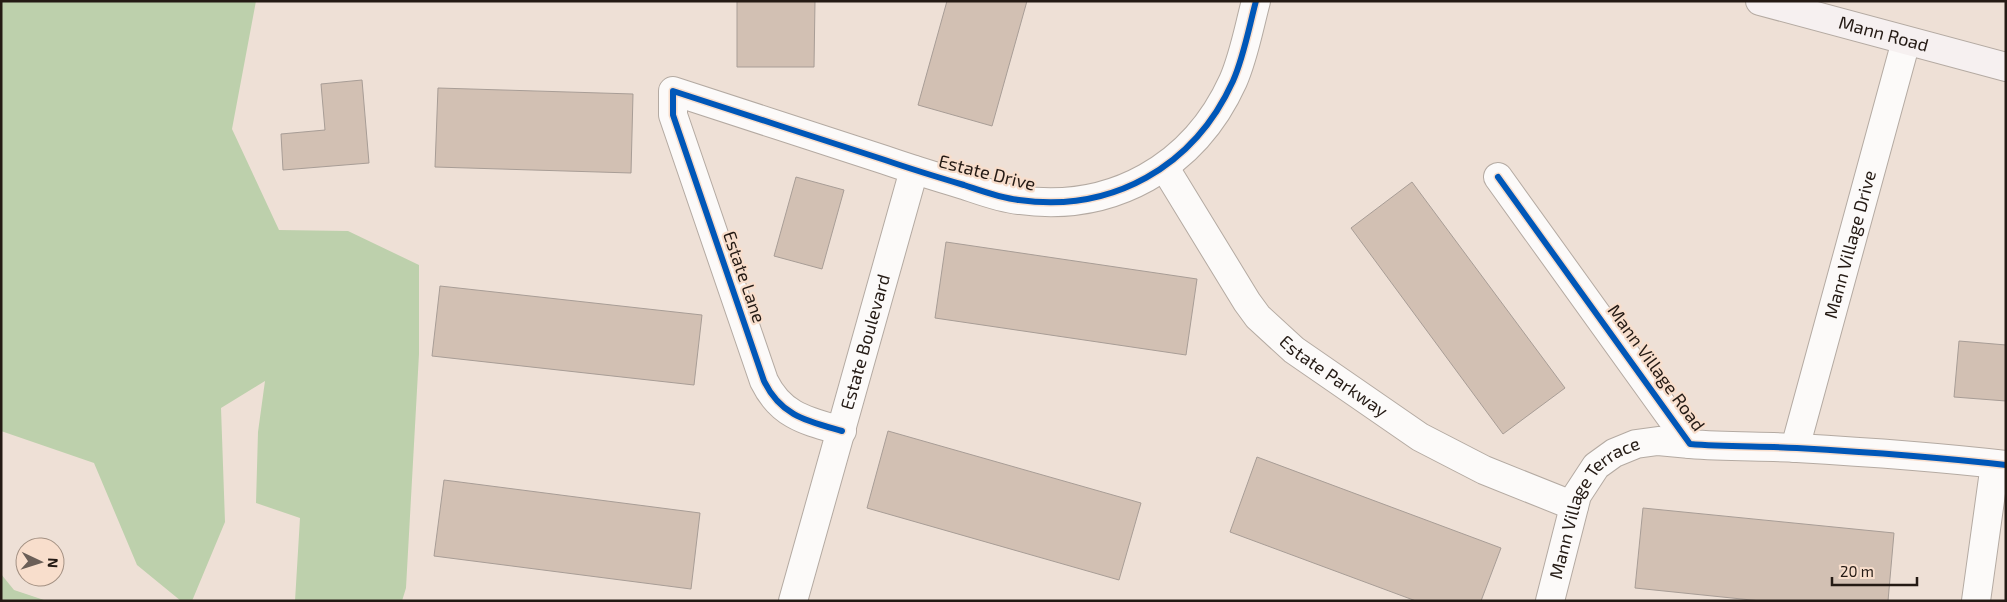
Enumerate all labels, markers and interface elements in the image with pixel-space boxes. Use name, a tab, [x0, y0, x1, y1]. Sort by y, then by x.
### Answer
street label: Mann Road	[1837, 11, 1931, 56]
street label: Estate Drive	[936, 149, 1038, 195]
street label: Mann Village Drive	[1819, 168, 1880, 321]
street label: Estate Lane	[719, 228, 771, 326]
street label: Estate Boulevard	[835, 271, 894, 412]
street label: Mann Village Road	[1603, 300, 1710, 435]
street label: Estate Parkway	[1275, 330, 1393, 422]
street label: Mann Village Terrace	[1544, 432, 1643, 581]
north arrow	[15, 537, 65, 587]
scale bar	[1832, 554, 1917, 586]
text: N	[45, 557, 62, 569]
text: 20 m	[1840, 562, 1874, 580]

